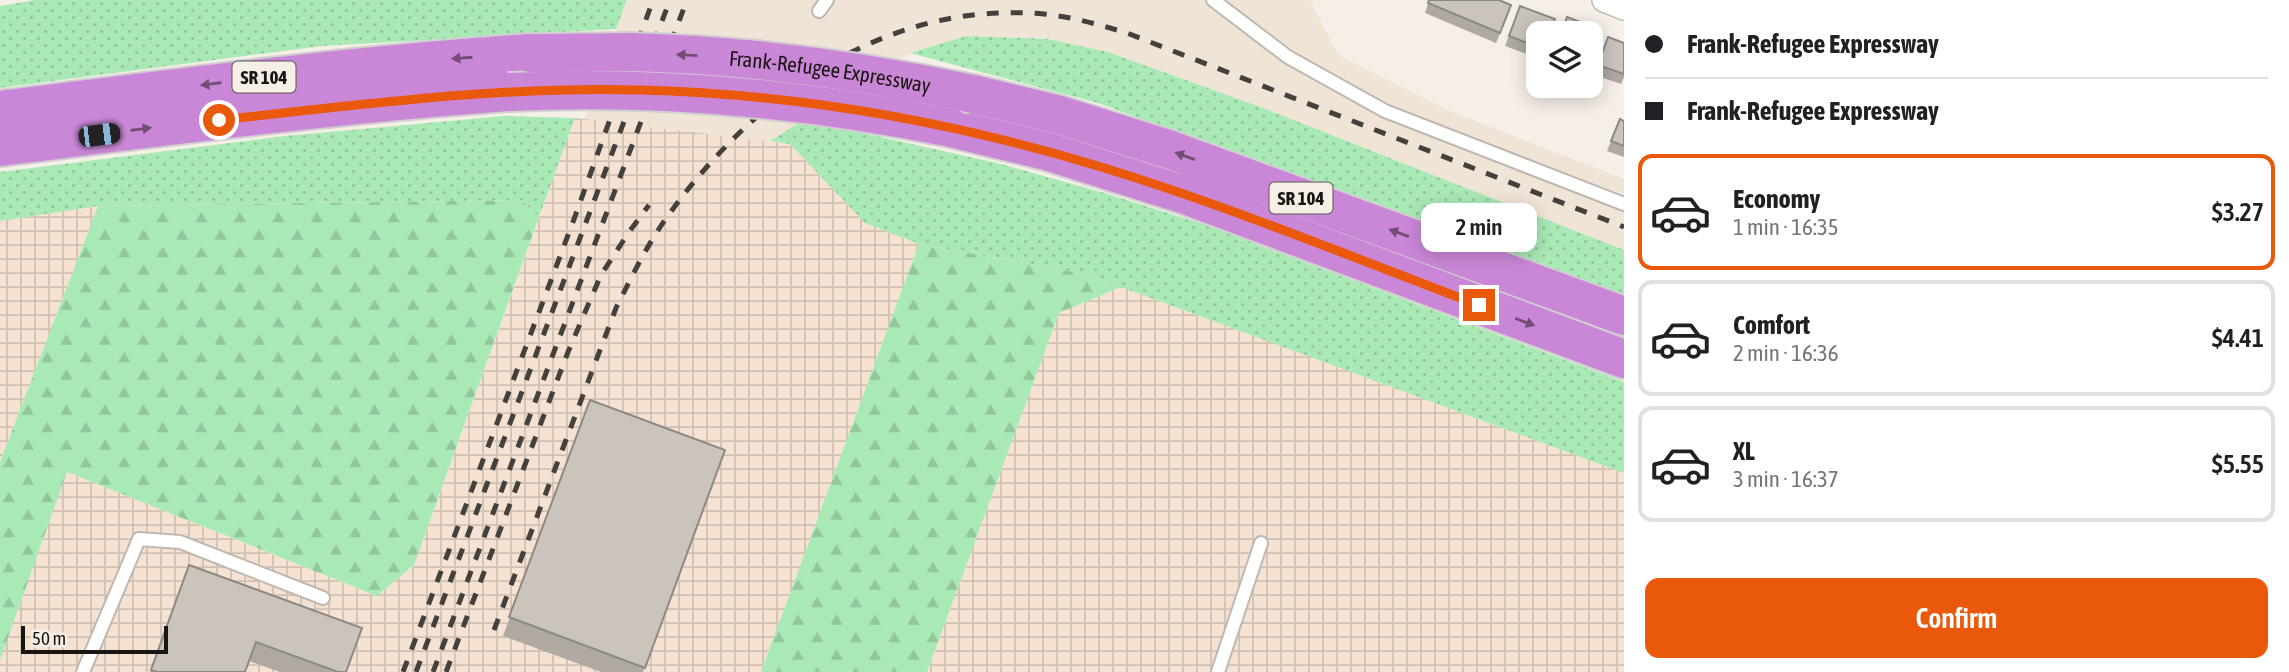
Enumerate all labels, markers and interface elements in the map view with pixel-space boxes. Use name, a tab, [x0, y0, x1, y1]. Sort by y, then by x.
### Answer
map controls	[1526, 21, 1603, 98]
button: layers	[1526, 21, 1603, 98]
text: Frank-Refugee Expressway	[1687, 29, 1939, 59]
street label: Frank-Refugee Expressway	[728, 45, 933, 97]
one-way arrow	[676, 50, 698, 61]
one-way arrow	[450, 53, 472, 64]
road number: SR 104	[232, 61, 296, 92]
one-way arrow	[200, 78, 222, 89]
text: Frank-Refugee Expressway	[1687, 96, 1939, 126]
route start	[203, 104, 235, 136]
car	[77, 122, 122, 148]
one-way arrow	[130, 124, 152, 135]
one-way arrow	[1175, 150, 1196, 161]
icon: car	[1649, 181, 1712, 244]
road number: SR 104	[1270, 182, 1332, 214]
text: Economy	[1733, 184, 1820, 214]
text: $3.27	[2212, 197, 2264, 227]
callout: 2 min	[1421, 204, 1537, 252]
text: 2 min	[1456, 214, 1502, 240]
text: 1 min · 16:35	[1733, 214, 1839, 240]
one-way arrow	[1389, 227, 1410, 238]
route end	[1463, 289, 1495, 321]
icon: car	[1649, 307, 1712, 370]
text: Comfort	[1733, 310, 1810, 340]
one-way arrow	[1515, 317, 1536, 328]
text: $4.41	[2212, 323, 2264, 353]
text: 2 min · 16:36	[1733, 340, 1839, 366]
icon: car	[1649, 433, 1712, 496]
text: XL	[1733, 436, 1755, 466]
text: $5.55	[2212, 449, 2264, 479]
text: 3 min · 16:37	[1733, 466, 1839, 492]
button: Confirm	[1645, 578, 2268, 658]
scale bar	[21, 623, 168, 655]
text: 50 m	[32, 627, 66, 649]

